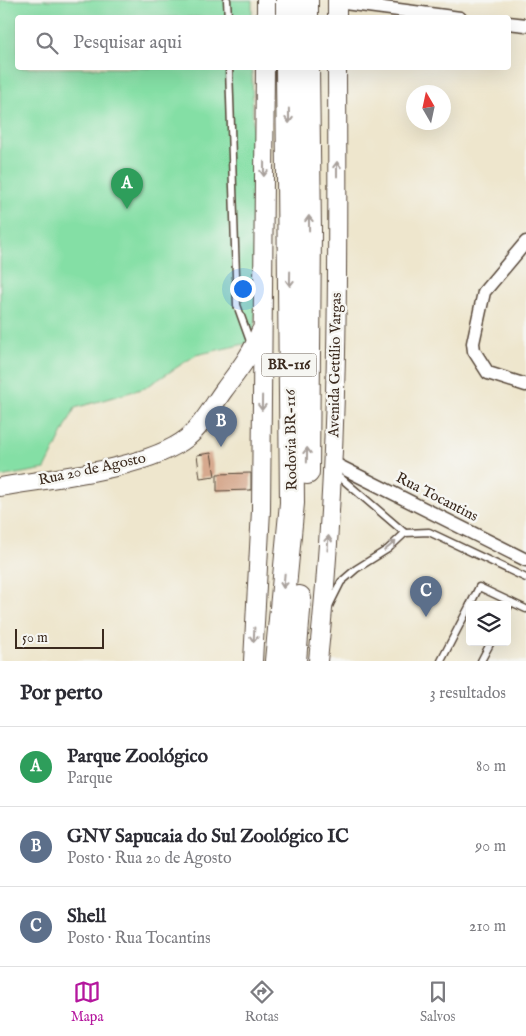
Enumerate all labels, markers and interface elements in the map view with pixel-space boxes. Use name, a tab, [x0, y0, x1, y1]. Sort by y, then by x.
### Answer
search box	[15, 15, 511, 70]
icon: search	[33, 29, 61, 57]
text: Pesquisar aqui	[73, 31, 182, 55]
north arrow	[406, 85, 451, 130]
one-way arrow	[284, 108, 294, 124]
one-way arrow	[259, 160, 269, 176]
one-way arrow	[332, 161, 342, 178]
pin: A	[111, 168, 143, 209]
one-way arrow	[304, 215, 314, 231]
one-way arrow	[285, 270, 295, 286]
your location	[230, 276, 256, 302]
street label: Avenida Getúlio Vargas	[324, 292, 346, 439]
road number: BR-116	[262, 354, 316, 376]
street label: Rodovia BR-116	[281, 388, 301, 491]
one-way arrow	[257, 394, 267, 411]
pin: B	[205, 406, 237, 447]
one-way arrow	[302, 447, 312, 464]
street label: Rua 20 de Agosto	[36, 448, 148, 490]
street label: Rua Tocantins	[393, 468, 481, 526]
one-way arrow	[324, 535, 333, 551]
one-way arrow	[383, 541, 396, 552]
one-way arrow	[280, 573, 289, 589]
pin: C	[410, 576, 442, 617]
map controls	[466, 601, 511, 646]
button: layers	[466, 601, 511, 646]
scale bar	[15, 626, 104, 649]
one-way arrow	[250, 627, 259, 643]
text: 50 m	[22, 629, 48, 647]
text: Por perto	[20, 680, 102, 707]
text: 3 resultados	[430, 684, 506, 704]
text: Parque Zoológico	[67, 745, 208, 769]
text: A	[31, 757, 41, 777]
text: 80 m	[476, 757, 506, 777]
text: Parque	[67, 769, 113, 789]
text: GNV Sapucaia do Sul Zoológico IC	[67, 825, 349, 849]
text: B	[31, 837, 41, 857]
text: 90 m	[475, 837, 506, 857]
text: Posto · Rua 20 de Agosto	[67, 849, 232, 869]
text: Shell	[67, 905, 106, 929]
text: C	[30, 917, 42, 937]
text: 210 m	[469, 917, 506, 937]
text: Posto · Rua Tocantins	[67, 929, 211, 949]
tab: Mapa	[71, 978, 103, 1026]
tab: Rotas	[245, 978, 279, 1026]
tab: Salvos	[420, 978, 455, 1026]

